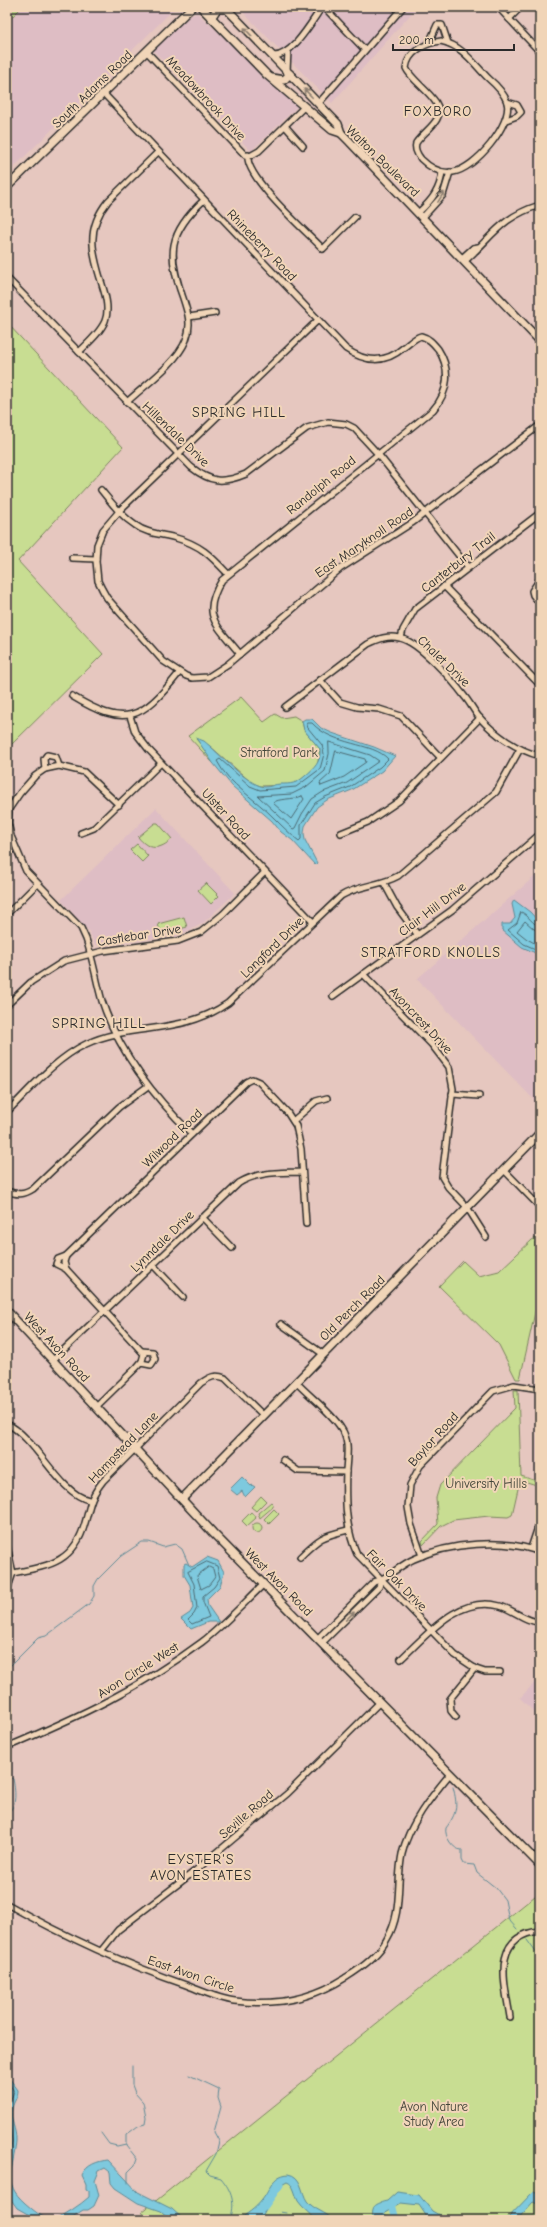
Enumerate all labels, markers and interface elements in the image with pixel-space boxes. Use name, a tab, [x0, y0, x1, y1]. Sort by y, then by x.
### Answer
one-way arrow	[244, 26, 253, 37]
scale bar	[393, 26, 514, 52]
text: 200 m	[399, 33, 434, 47]
street label: South Adams Road	[49, 47, 135, 131]
street label: Meadowbrook Drive	[163, 53, 249, 144]
one-way arrow	[303, 88, 313, 98]
district label: FOXBORO	[404, 103, 472, 120]
street label: Walton Boulevard	[343, 122, 423, 200]
one-way arrow	[437, 192, 445, 203]
street label: Rhineberry Road	[224, 206, 300, 284]
street label: Hillendale Drive	[139, 398, 213, 470]
district label: SPRING HILL	[192, 404, 286, 421]
street label: Randolph Road	[283, 453, 359, 517]
street label: East Maryknoll Road	[312, 504, 416, 580]
street label: Canterbury Trail	[418, 528, 498, 596]
street label: Chalet Drive	[415, 632, 474, 690]
park label: Stratford Park	[240, 745, 318, 760]
street label: Ulster Road	[198, 785, 254, 843]
street label: Clair Hill Drive	[395, 879, 469, 939]
street label: Longford Drive	[237, 913, 307, 981]
street label: Castlebar Drive	[96, 921, 182, 949]
district label: STRATFORD KNOLLS	[361, 944, 501, 961]
street label: Avoncrest Drive	[386, 983, 456, 1057]
district label: SPRING HILL	[52, 1015, 146, 1032]
street label: Wilwood Road	[139, 1106, 205, 1170]
street label: Lynndale Drive	[127, 1207, 197, 1275]
street label: Old Perch Road	[316, 1272, 388, 1344]
street label: West Avon Road	[21, 1309, 93, 1385]
street label: Hampstead Lane	[85, 1408, 161, 1486]
street label: Baylor Road	[405, 1409, 461, 1469]
park label: University Hills	[445, 1476, 527, 1491]
street label: West Avon Road	[242, 1545, 316, 1619]
street label: Fair Oak Drive	[364, 1546, 430, 1614]
one-way arrow	[345, 1611, 355, 1621]
street label: Avon Circle West	[95, 1638, 182, 1701]
street label: Seville Road	[216, 1786, 276, 1842]
district label: EYSTER'S AVON ESTATES	[150, 1851, 252, 1884]
street label: East Avon Circle	[146, 1952, 237, 1996]
park label: Avon Nature Study Area	[400, 2099, 469, 2129]

